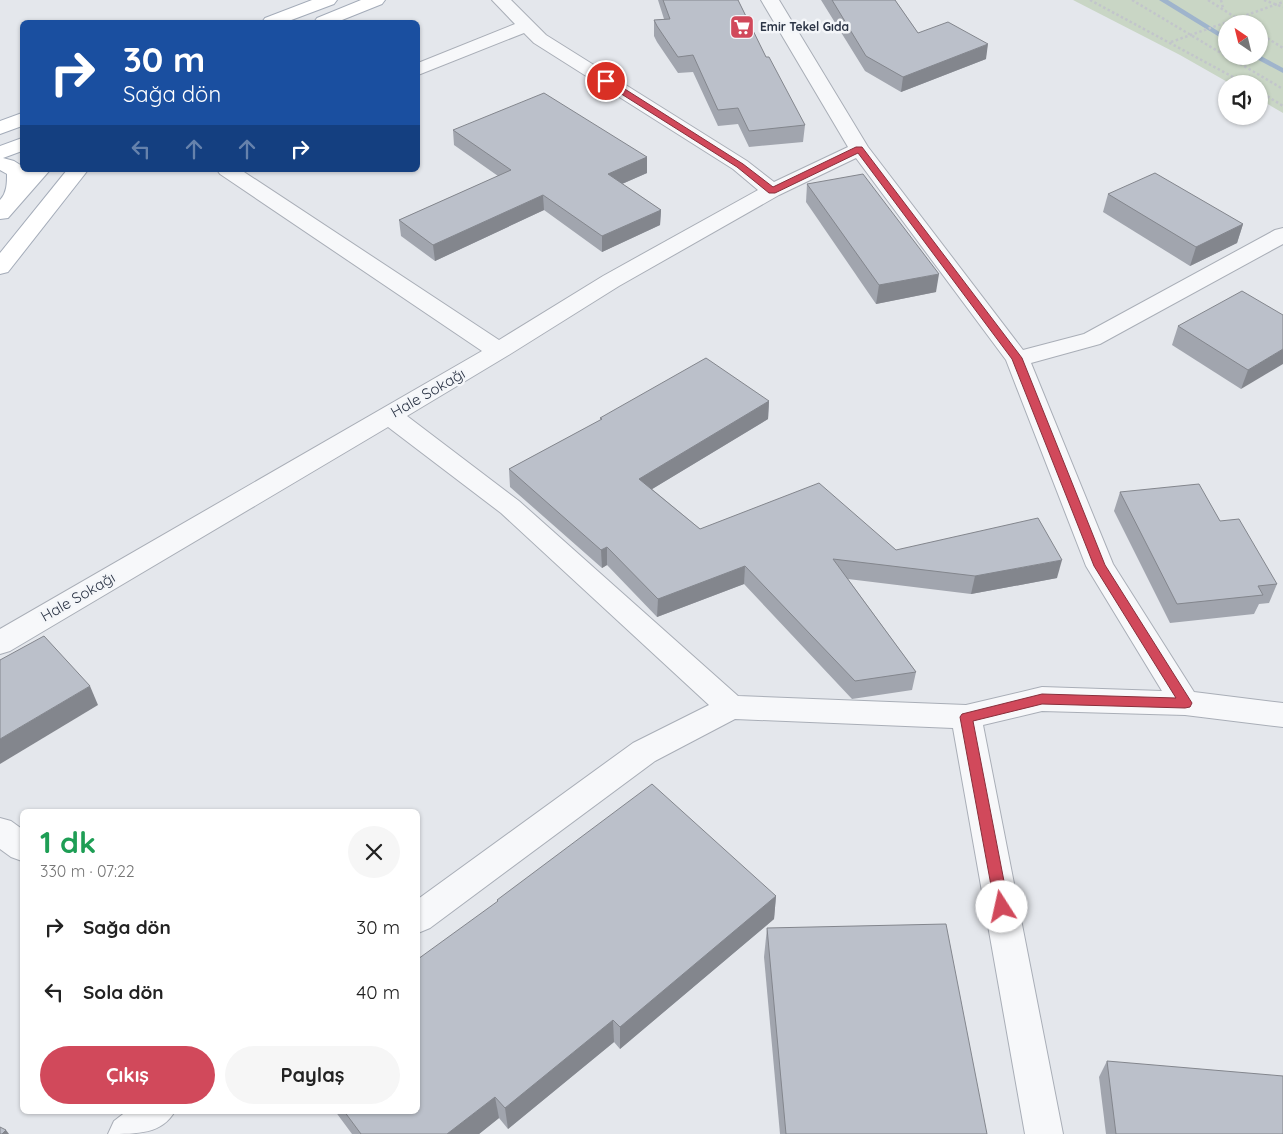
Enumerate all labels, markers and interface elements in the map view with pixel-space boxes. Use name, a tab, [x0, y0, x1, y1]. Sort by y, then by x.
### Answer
supermarket icon: Emir Tekel Gıda	[729, 14, 755, 40]
north arrow	[1218, 15, 1268, 65]
map controls	[1218, 15, 1268, 125]
place label: Emir Tekel Gıda	[760, 19, 849, 34]
text: 30 m	[123, 37, 205, 81]
icon: right	[40, 40, 105, 105]
pin	[585, 60, 627, 102]
icon: arrive	[592, 67, 620, 95]
button: sound	[1218, 75, 1268, 125]
text: Sağa dön	[123, 80, 221, 108]
icon: left	[127, 135, 155, 163]
icon: ahead	[180, 135, 208, 163]
icon: ahead	[233, 135, 261, 163]
icon: right	[286, 135, 314, 163]
street label: Hale Sokağı	[387, 364, 468, 422]
street label: Hale Sokağı	[37, 568, 118, 626]
text: 1 dk	[40, 823, 96, 861]
button: close	[348, 826, 400, 878]
text: 330 m · 07:22	[40, 861, 135, 881]
position arrow	[975, 880, 1027, 932]
icon: right	[40, 913, 68, 941]
text: Sağa dön	[83, 915, 171, 939]
text: 30 m	[356, 915, 400, 939]
icon: left	[40, 978, 68, 1006]
text: Sola dön	[83, 980, 164, 1004]
text: 40 m	[356, 980, 400, 1004]
button: Çıkış	[40, 1046, 215, 1104]
button: Paylaş	[225, 1046, 400, 1104]

